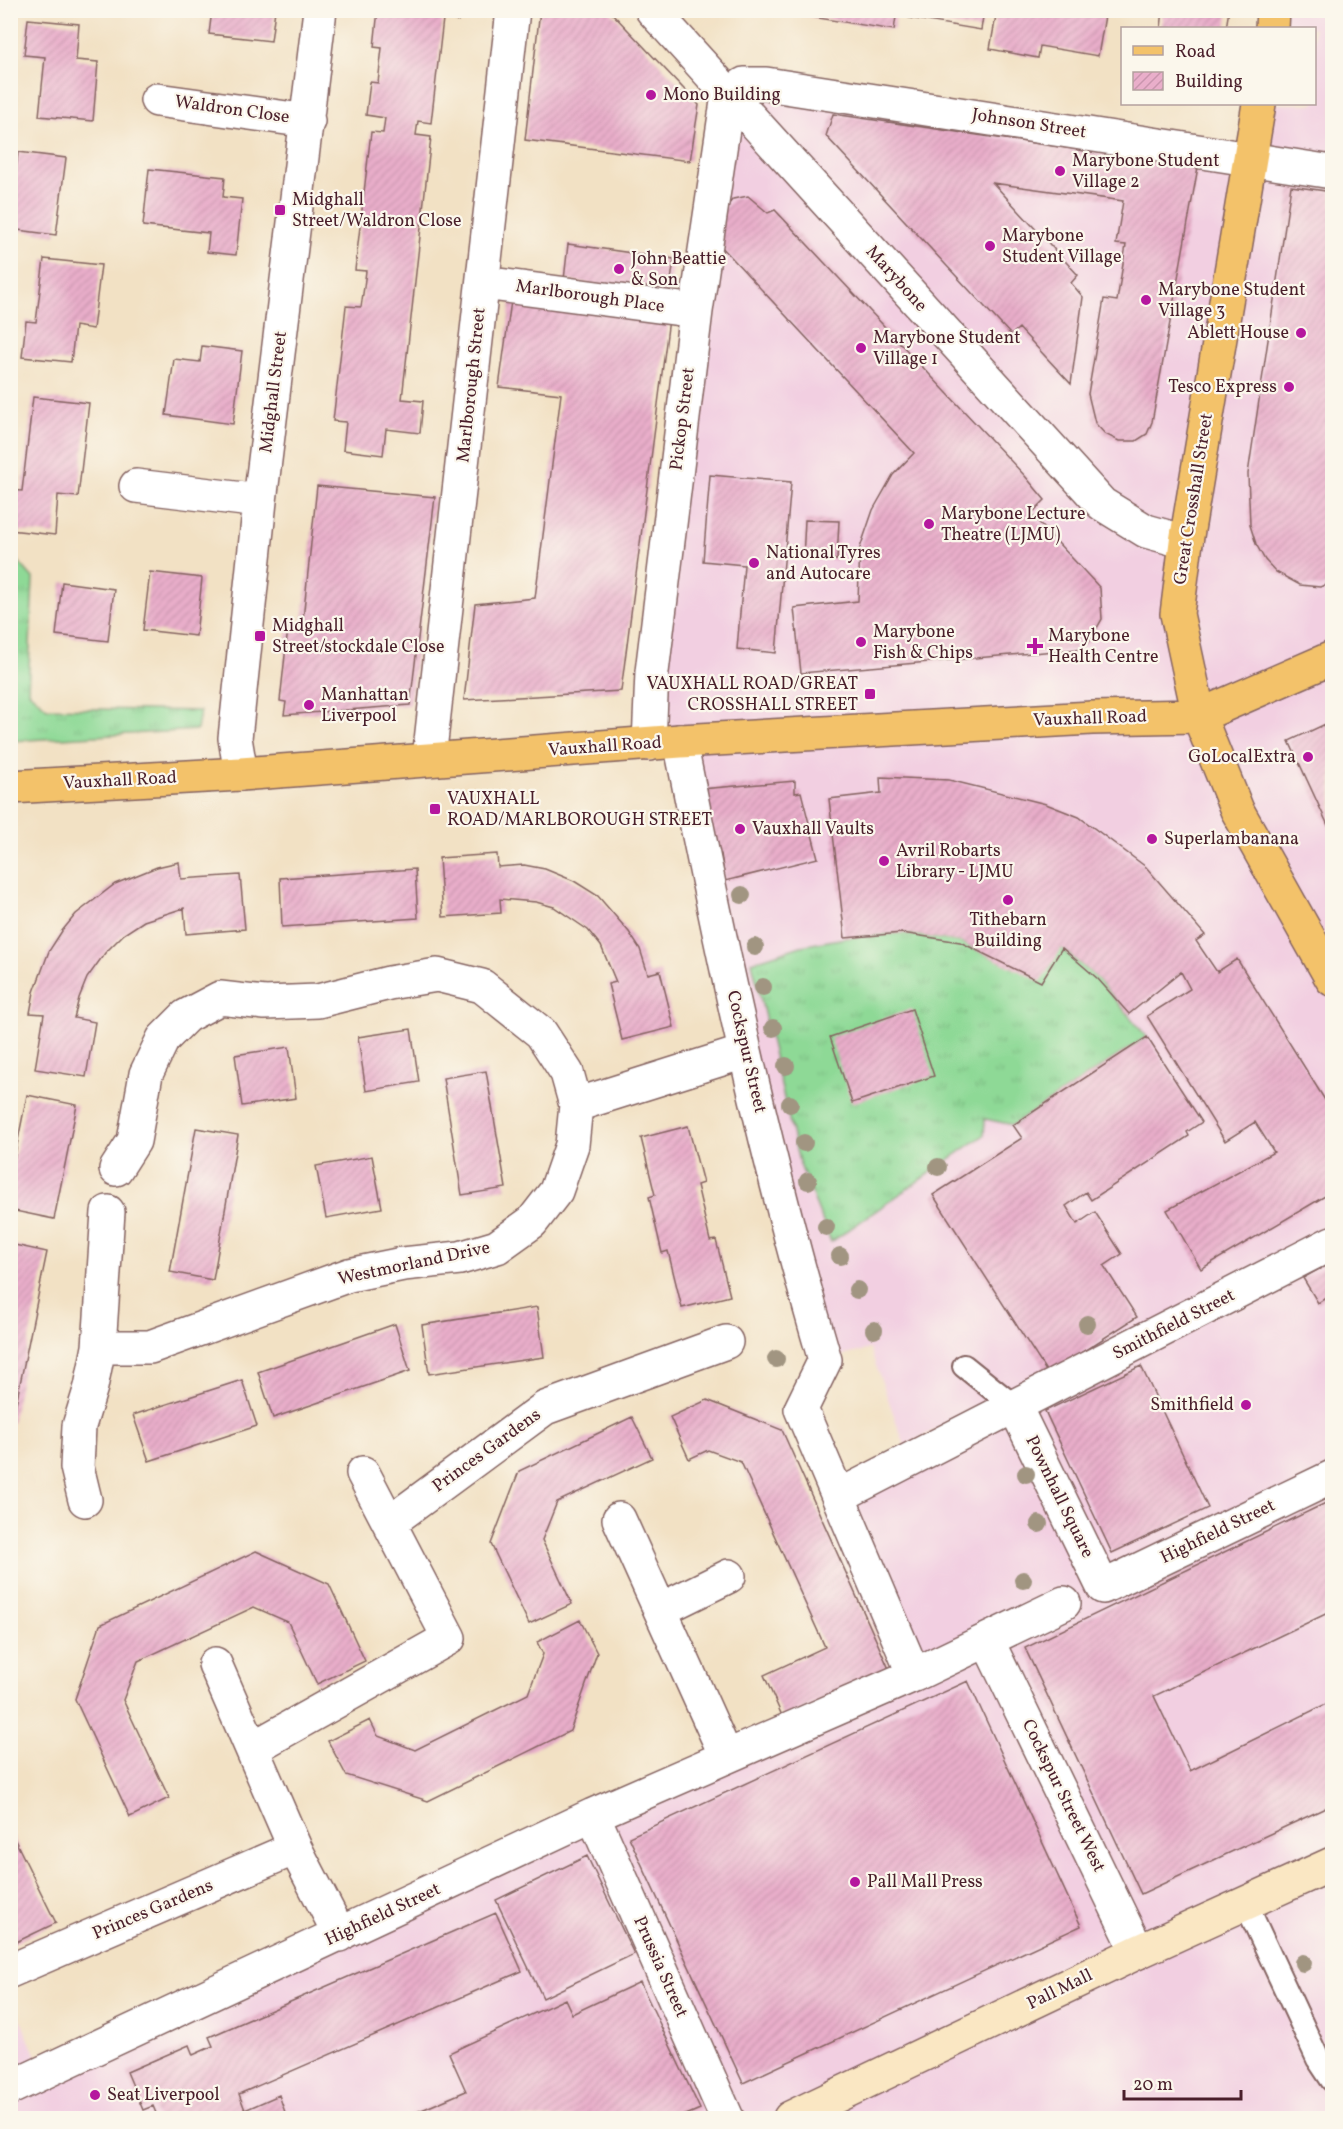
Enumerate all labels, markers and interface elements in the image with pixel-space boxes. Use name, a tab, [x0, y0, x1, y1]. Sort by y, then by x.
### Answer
legend	[1121, 27, 1316, 105]
text: Road	[1175, 40, 1216, 65]
text: Building	[1175, 70, 1243, 95]
place label: Mono Building	[663, 83, 781, 108]
marker: Mono Building	[644, 88, 658, 102]
street label: Waldron Close	[173, 90, 291, 130]
street label: Johnson Street	[970, 103, 1088, 145]
place label: Marybone Student Village 2	[1072, 149, 1219, 195]
marker: Marybone Student Village 2	[1053, 164, 1067, 178]
place label: Midghall Street/Waldron Close	[292, 188, 461, 234]
marker: Midghall Street/Waldron Close	[273, 203, 287, 217]
place label: Marybone Student Village	[1002, 224, 1122, 270]
marker: Marybone Student Village	[983, 239, 997, 253]
street label: Marybone	[859, 240, 933, 318]
place label: John Beattie & Son	[631, 247, 726, 293]
marker: John Beattie & Son	[612, 262, 626, 276]
street label: Marlborough Place	[514, 274, 666, 320]
place label: Marybone Student Village 3	[1158, 278, 1305, 324]
marker: Marybone Student Village 3	[1139, 293, 1153, 307]
street label: Marlborough Street	[451, 306, 493, 464]
place label: Ablett House	[1187, 321, 1289, 346]
place label: Marybone Student Village 1	[873, 326, 1020, 372]
marker: Ablett House	[1294, 326, 1308, 340]
street label: Midghall Street	[254, 330, 294, 454]
marker: Marybone Student Village 1	[854, 341, 868, 355]
street label: Pickop Street	[664, 366, 702, 472]
place label: Tesco Express	[1168, 375, 1277, 400]
marker: Tesco Express	[1282, 380, 1296, 394]
street label: Great Crosshall Street	[1168, 411, 1220, 587]
place label: Marybone Lecture Theatre (LJMU)	[941, 502, 1086, 548]
marker: Marybone Lecture Theatre (LJMU)	[922, 517, 936, 531]
place label: National Tyres and Autocare	[766, 541, 881, 587]
marker: National Tyres and Autocare	[747, 556, 761, 570]
place label: Midghall Street/stockdale Close	[272, 614, 444, 660]
place label: Marybone Fish & Chips	[873, 620, 973, 666]
place label: Marybone Health Centre	[1048, 624, 1159, 670]
marker: Midghall Street/stockdale Close	[253, 629, 267, 643]
marker: Marybone Fish & Chips	[854, 635, 868, 649]
marker: Marybone Health Centre	[1026, 637, 1044, 655]
place label: VAUXHALL ROAD/GREAT CROSSHALL STREET	[646, 672, 858, 718]
place label: Manhattan Liverpool	[321, 683, 409, 729]
marker: VAUXHALL ROAD/GREAT CROSSHALL STREET	[863, 687, 877, 701]
marker: Manhattan Liverpool	[302, 698, 316, 712]
street label: Vauxhall Road	[1033, 705, 1147, 733]
street label: Vauxhall Road	[547, 731, 663, 763]
place label: GoLocalExtra	[1188, 745, 1296, 770]
marker: GoLocalExtra	[1301, 750, 1315, 764]
street label: Vauxhall Road	[62, 766, 178, 796]
place label: VAUXHALL ROAD/MARLBOROUGH STREET	[447, 787, 712, 833]
marker: VAUXHALL ROAD/MARLBOROUGH STREET	[428, 802, 442, 816]
place label: Vauxhall Vaults	[752, 817, 874, 842]
marker: Vauxhall Vaults	[733, 822, 747, 836]
place label: Superlambanana	[1164, 827, 1299, 852]
marker: Superlambanana	[1145, 832, 1159, 846]
place label: Avril Robarts Library - LJMU	[896, 839, 1014, 885]
marker: Avril Robarts Library - LJMU	[877, 854, 891, 868]
marker: Tithebarn Building	[1001, 893, 1015, 907]
place label: Tithebarn Building	[969, 908, 1047, 954]
street label: Cockspur Street	[720, 988, 772, 1116]
street label: Westmorland Drive	[336, 1236, 492, 1292]
street label: Smithfield Street	[1108, 1283, 1240, 1367]
place label: Smithfield	[1150, 1393, 1234, 1418]
marker: Smithfield	[1239, 1398, 1253, 1412]
street label: Princes Gardens	[428, 1403, 546, 1499]
street label: Pownhall Square	[1019, 1432, 1099, 1562]
street label: Highfield Street	[1156, 1493, 1280, 1571]
street label: Cockspur Street West	[1015, 1715, 1111, 1877]
place label: Pall Mall Press	[867, 1870, 983, 1895]
street label: Princes Gardens	[89, 1873, 217, 1947]
marker: Pall Mall Press	[848, 1875, 862, 1889]
street label: Highfield Street	[321, 1877, 445, 1953]
street label: Prussia Street	[626, 1912, 694, 2022]
street label: Pall Mall	[1023, 1963, 1097, 2017]
scale bar	[1124, 2063, 1241, 2101]
text: 20 m	[1133, 2073, 1173, 2098]
place label: Seat Liverpool	[107, 2083, 220, 2108]
marker: Seat Liverpool	[88, 2088, 102, 2102]

